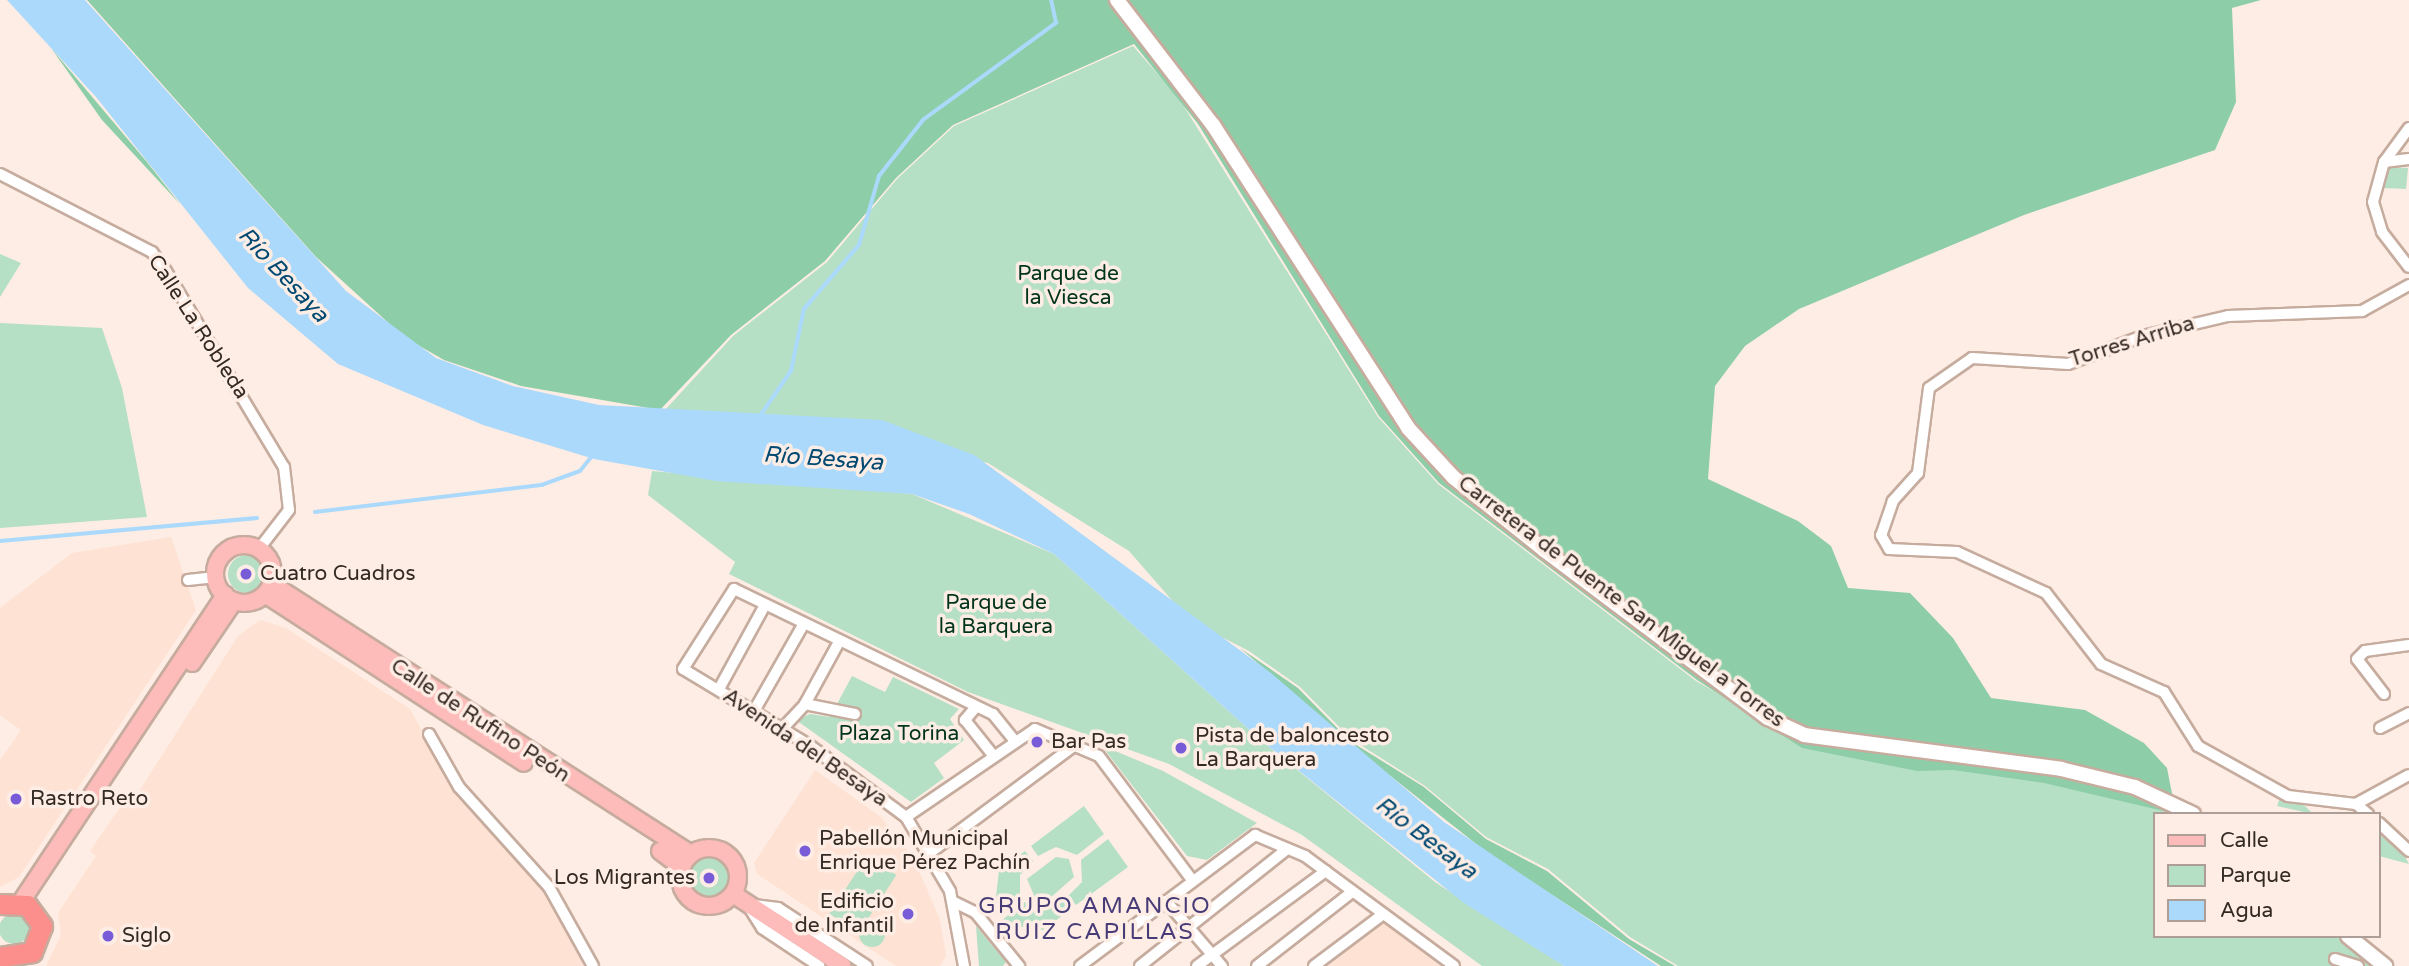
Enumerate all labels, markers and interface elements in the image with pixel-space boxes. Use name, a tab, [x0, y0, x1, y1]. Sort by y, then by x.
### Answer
water label: Río Besaya	[232, 222, 334, 328]
street label: Calle La Robleda	[142, 250, 254, 404]
park label: Parque de la Viesca	[1017, 261, 1119, 311]
street label: Torres Arriba	[2066, 311, 2198, 373]
water label: Río Besaya	[762, 441, 884, 477]
street label: Carretera de Puente San Miguel a Torres	[1453, 471, 1789, 733]
place label: Cuatro Cuadros	[260, 561, 415, 587]
marker: Cuatro Cuadros	[238, 566, 254, 582]
park label: Parque de la Barquera	[939, 590, 1053, 640]
street label: Calle de Rufino Peón	[386, 654, 574, 788]
street label: Avenida del Besaya	[718, 684, 892, 812]
park label: Plaza Torina	[839, 721, 959, 747]
place label: Pista de baloncesto La Barquera	[1195, 723, 1390, 773]
place label: Bar Pas	[1051, 729, 1126, 755]
marker: Bar Pas	[1029, 734, 1045, 750]
marker: Pista de baloncesto La Barquera	[1173, 740, 1189, 756]
place label: Rastro Reto	[30, 786, 148, 812]
marker: Rastro Reto	[8, 791, 24, 807]
water label: Río Besaya	[1370, 791, 1482, 885]
legend	[2154, 812, 2381, 938]
place label: Pabellón Municipal Enrique Pérez Pachín	[819, 826, 1030, 876]
text: Calle	[2220, 828, 2269, 853]
marker: Pabellón Municipal Enrique Pérez Pachín	[797, 843, 813, 859]
text: Parque	[2220, 863, 2291, 888]
place label: Los Migrantes	[554, 865, 695, 891]
marker: Los Migrantes	[701, 870, 717, 886]
place label: Edificio de Infantil	[795, 889, 894, 939]
district label: GRUPO AMANCIO RUIZ CAPILLAS	[980, 892, 1210, 946]
text: Agua	[2220, 898, 2273, 923]
marker: Edificio de Infantil	[900, 906, 916, 922]
place label: Siglo	[122, 923, 171, 949]
marker: Siglo	[100, 928, 116, 944]

